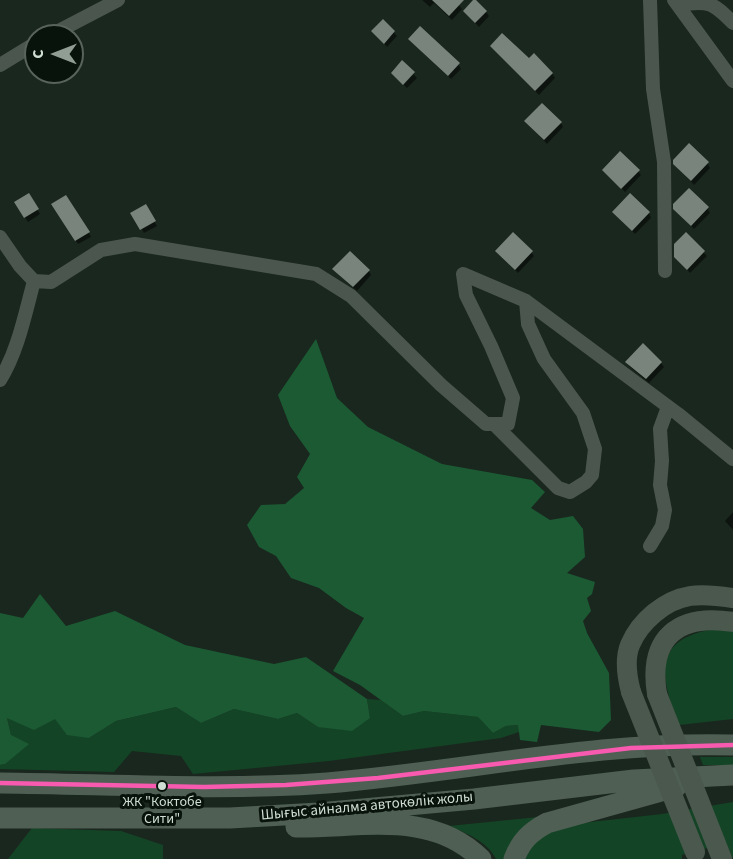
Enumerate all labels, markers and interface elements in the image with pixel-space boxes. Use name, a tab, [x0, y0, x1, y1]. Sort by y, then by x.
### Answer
north arrow	[24, 24, 84, 84]
text: С	[27, 49, 49, 59]
marker: ЖК "Коктобе Сити"	[156, 780, 168, 792]
street label: Шығыс айналма автокөлік жолы	[260, 789, 474, 825]
place label: ЖК "Коктобе Сити"	[122, 795, 202, 828]

